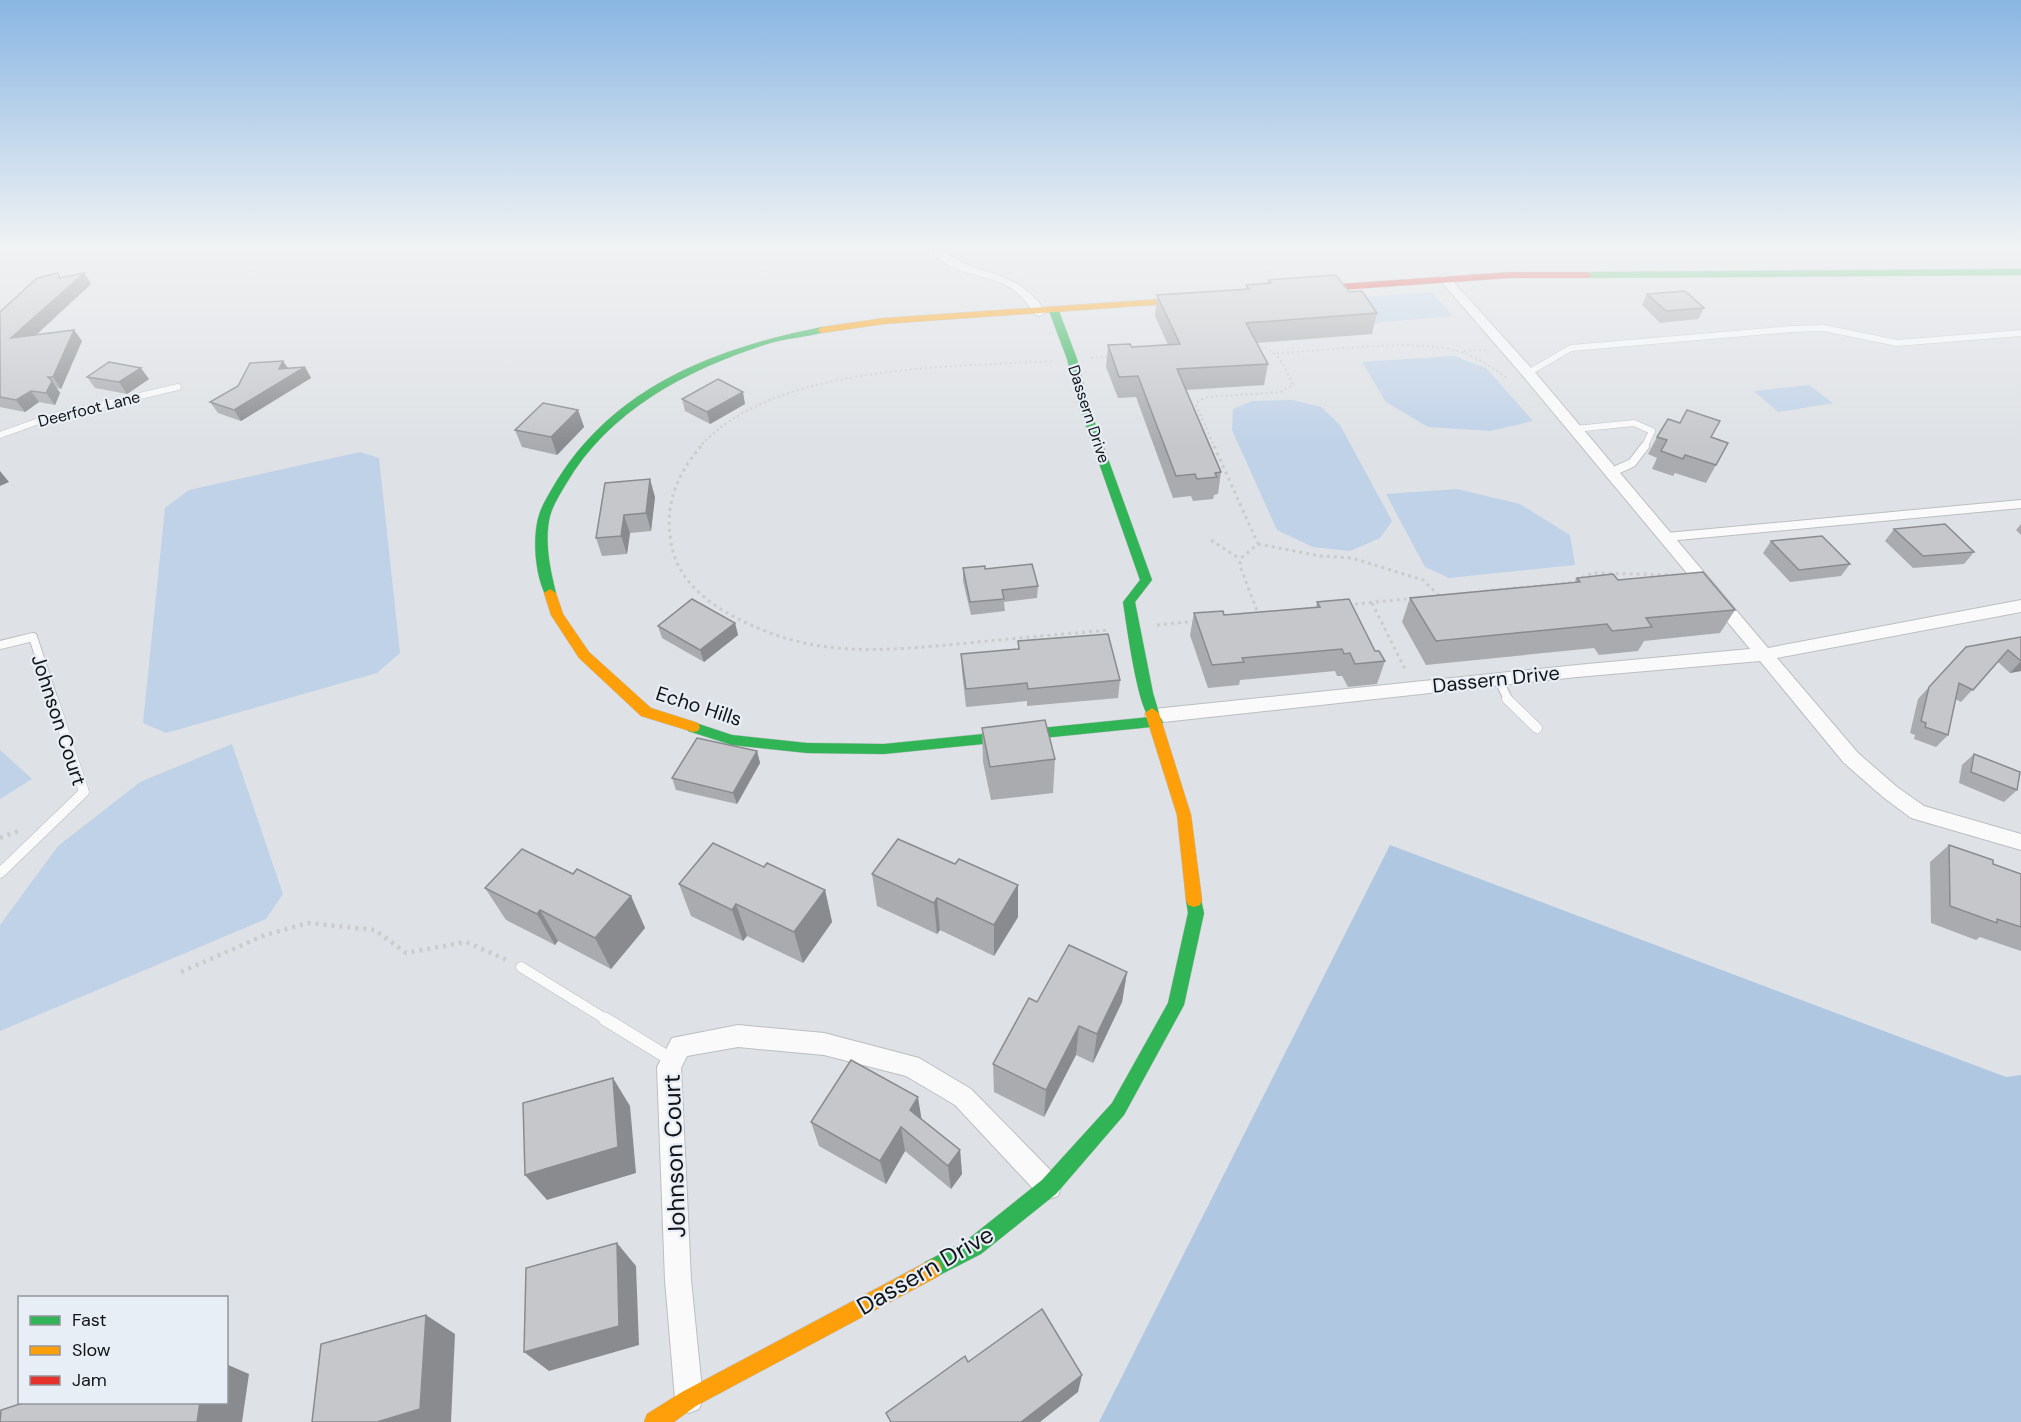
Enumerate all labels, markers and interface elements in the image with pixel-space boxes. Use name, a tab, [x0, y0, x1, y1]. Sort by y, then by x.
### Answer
street label: Dassern Drive	[1063, 362, 1115, 466]
street label: Deerfoot Lane	[36, 386, 142, 432]
street label: Johnson Court	[26, 651, 92, 789]
street label: Dassern Drive	[1431, 659, 1561, 699]
street label: Echo Hills	[653, 680, 745, 732]
street label: Johnson Court	[656, 1074, 692, 1238]
street label: Dassern Drive	[851, 1218, 999, 1322]
legend	[18, 1296, 228, 1404]
text: Fast	[72, 1308, 107, 1332]
text: Slow	[72, 1338, 111, 1362]
text: Jam	[72, 1368, 107, 1392]

